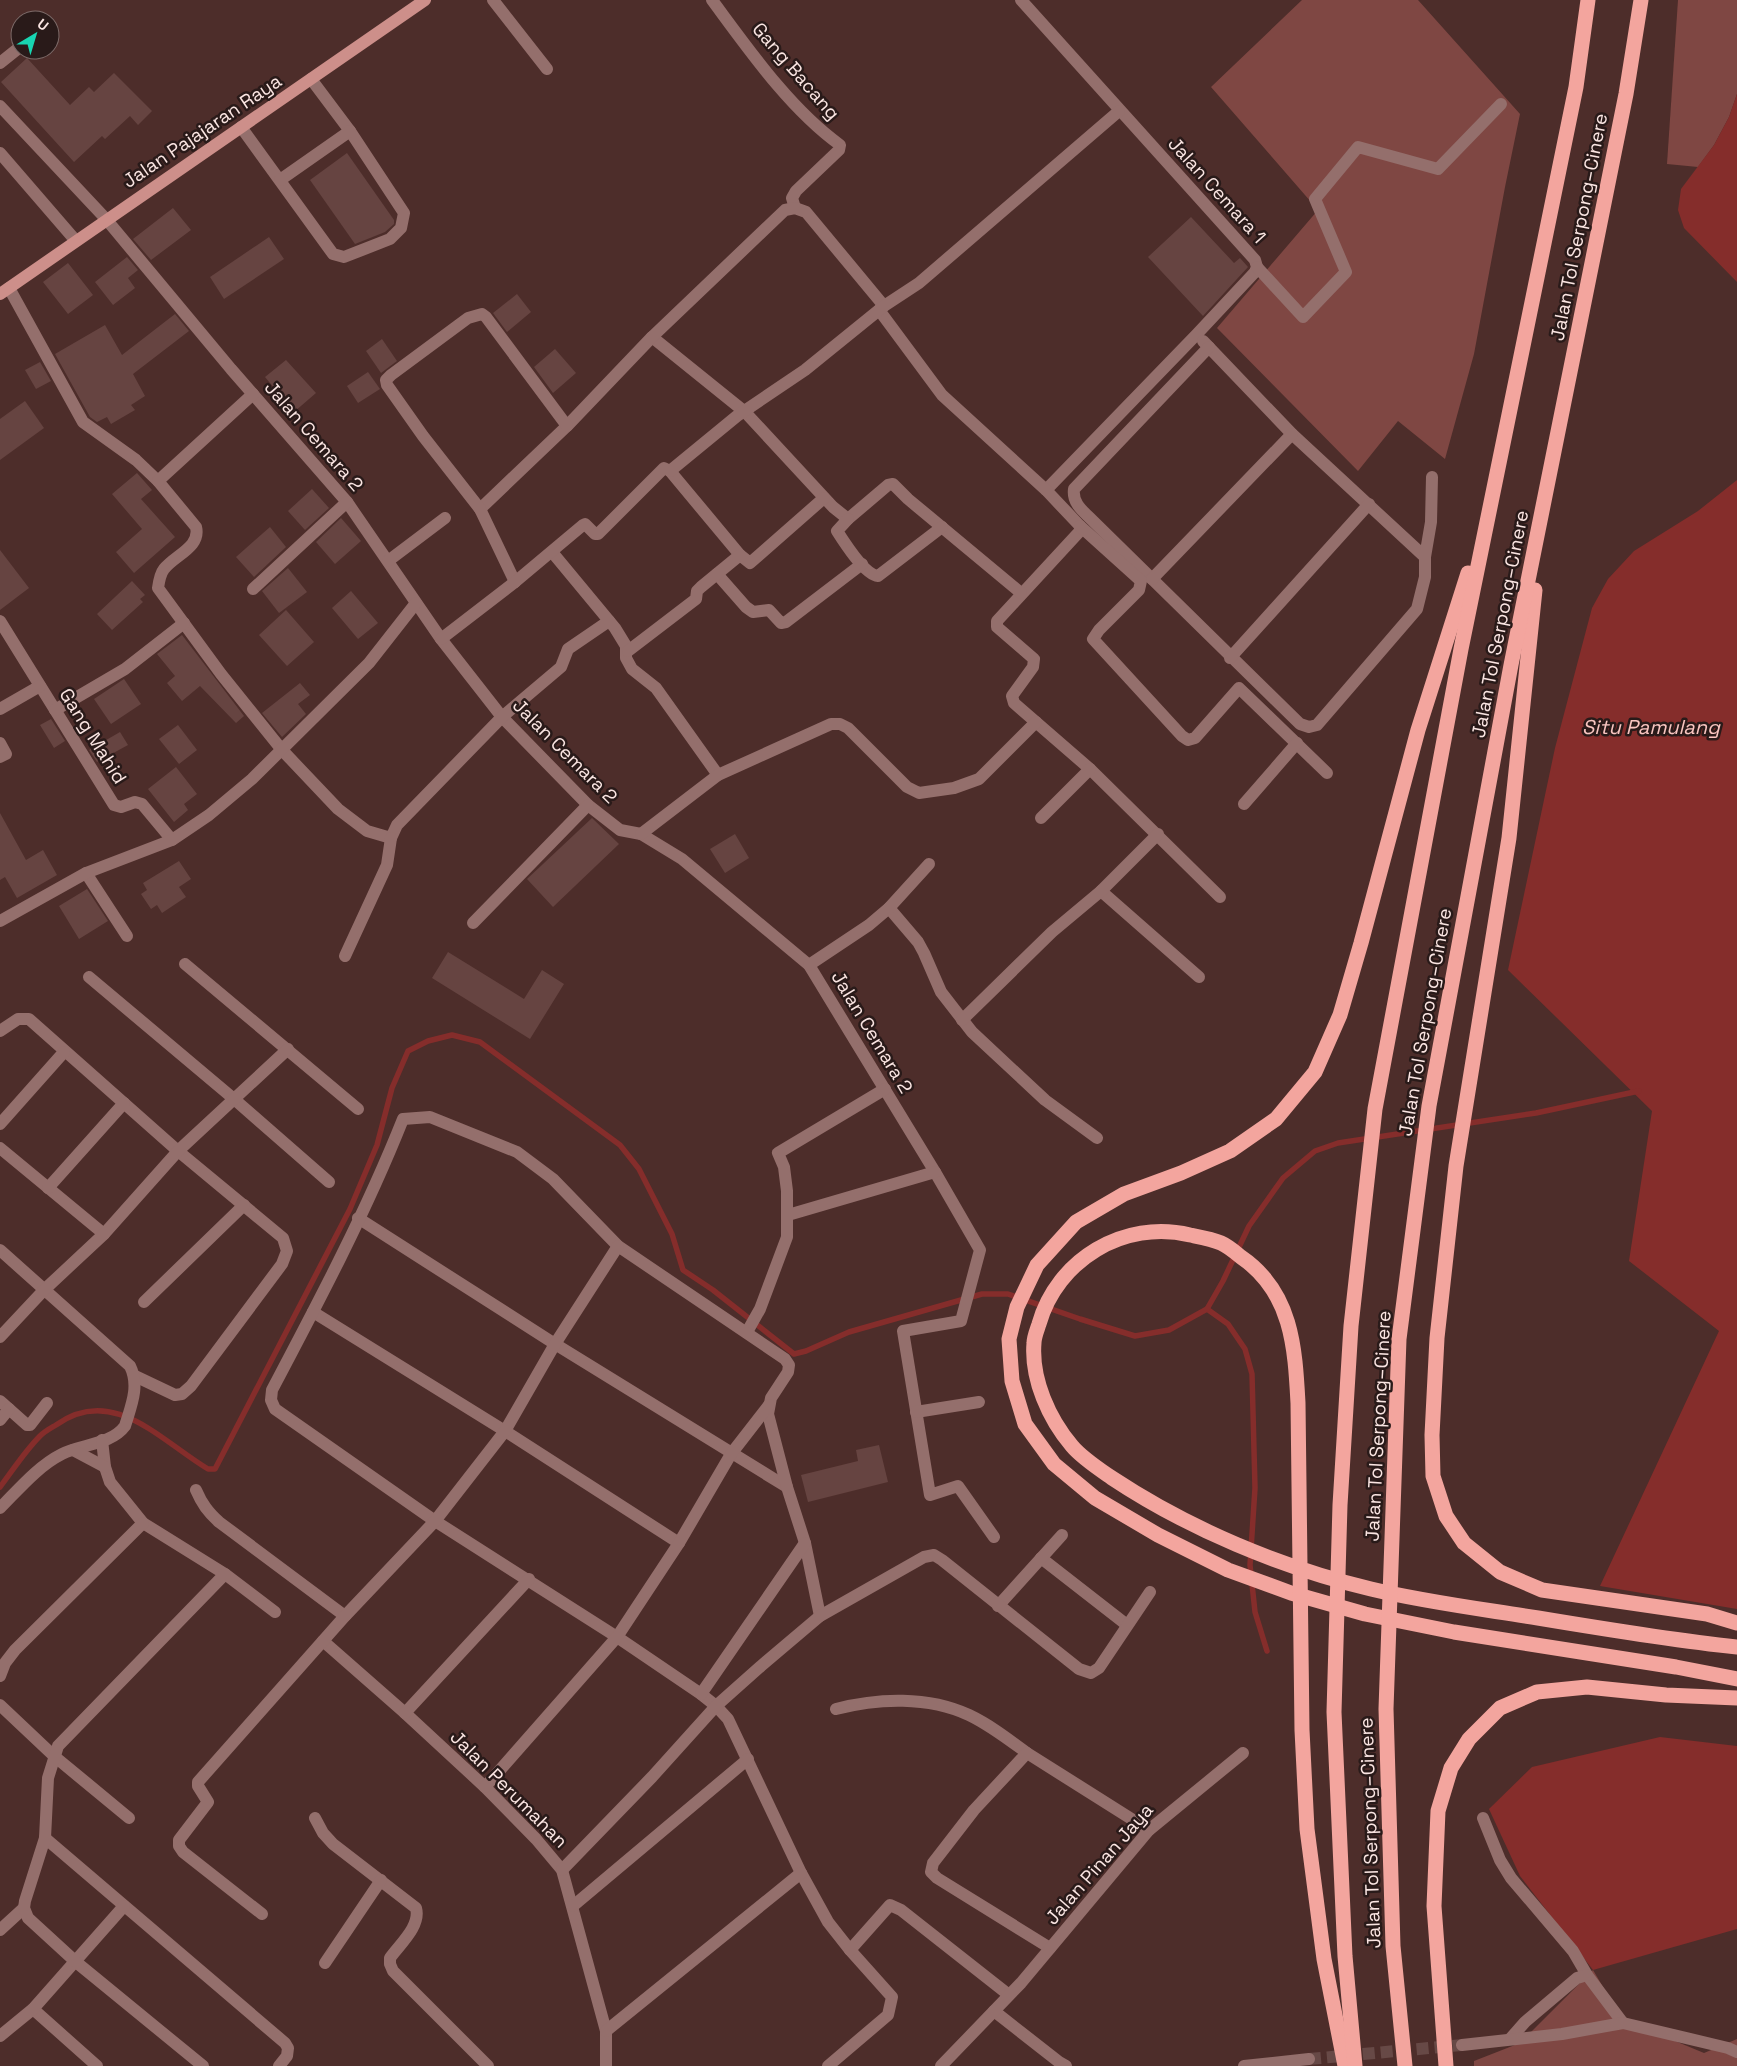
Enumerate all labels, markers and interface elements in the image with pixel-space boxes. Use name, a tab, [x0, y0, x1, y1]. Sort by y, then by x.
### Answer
north arrow	[10, 10, 60, 60]
text: U	[34, 15, 52, 35]
street label: Gang Bacang	[747, 17, 845, 125]
street label: Jalan Pajajaran Raya	[118, 68, 286, 194]
street label: Jalan Tol Serpong–Cinere	[1545, 111, 1613, 343]
street label: Jalan Cemara 1	[1162, 131, 1272, 249]
street label: Jalan Cemara 2	[259, 375, 369, 497]
street label: Jalan Tol Serpong–Cinere	[1466, 508, 1534, 740]
street label: Gang Mahid	[54, 684, 132, 788]
street label: Jalan Cemara 2	[507, 693, 623, 809]
water label: Situ Pamulang	[1582, 714, 1721, 740]
street label: Jalan Tol Serpong–Cinere	[1393, 906, 1457, 1138]
street label: Jalan Cemara 2	[826, 966, 918, 1098]
street label: Jalan Tol Serpong–Cinere	[1359, 1310, 1397, 1542]
street label: Jalan Tol Serpong–Cinere	[1353, 1717, 1387, 1949]
street label: Jalan Perumahan	[445, 1725, 573, 1853]
street label: Jalan Pinan Jaya	[1039, 1798, 1159, 1930]

